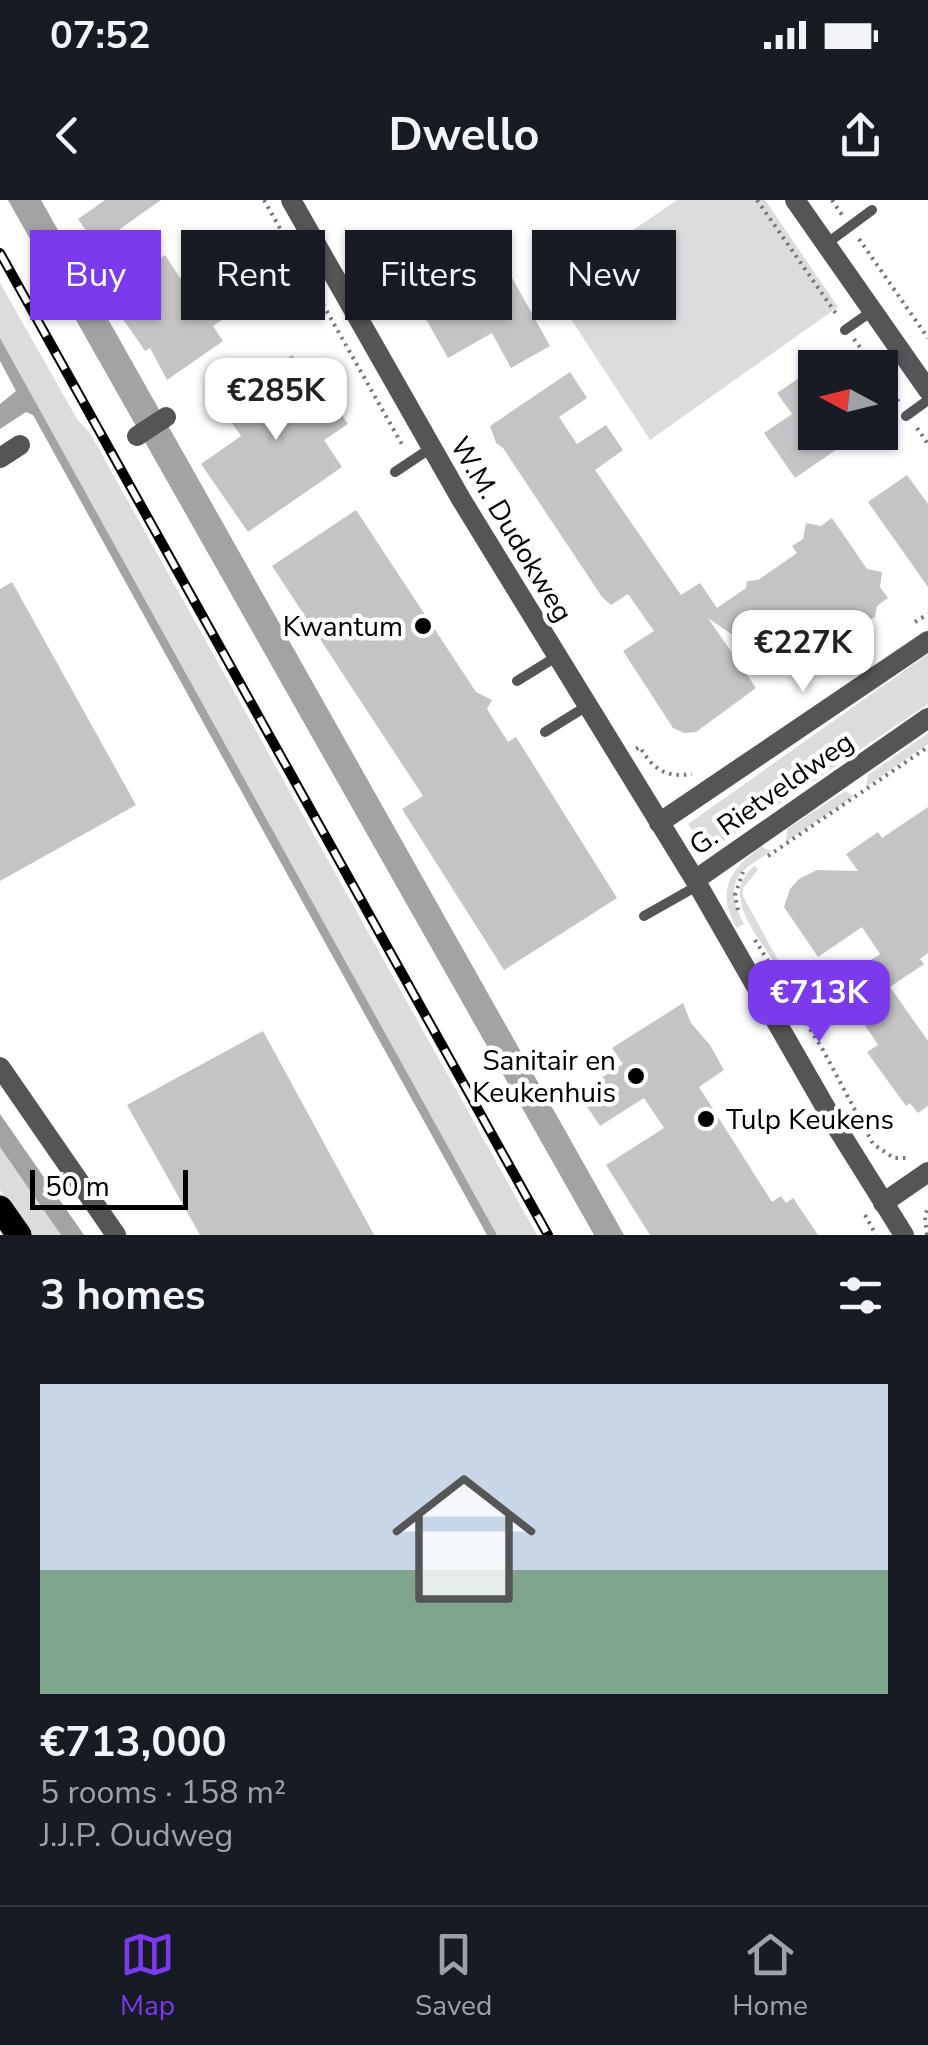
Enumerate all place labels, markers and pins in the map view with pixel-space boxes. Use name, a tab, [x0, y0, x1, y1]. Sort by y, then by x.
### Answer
pin: €285K	[206, 358, 346, 443]
place label: Kwantum	[283, 608, 403, 646]
pin: €227K	[733, 610, 873, 695]
marker: Kwantum	[412, 615, 434, 637]
pin: €713K	[749, 960, 889, 1045]
place label: Sanitair en Keukenhuis	[472, 1042, 616, 1112]
marker: Sanitair en Keukenhuis	[625, 1065, 647, 1087]
place label: Tulp Keukens	[726, 1101, 894, 1139]
marker: Tulp Keukens	[695, 1108, 717, 1130]

